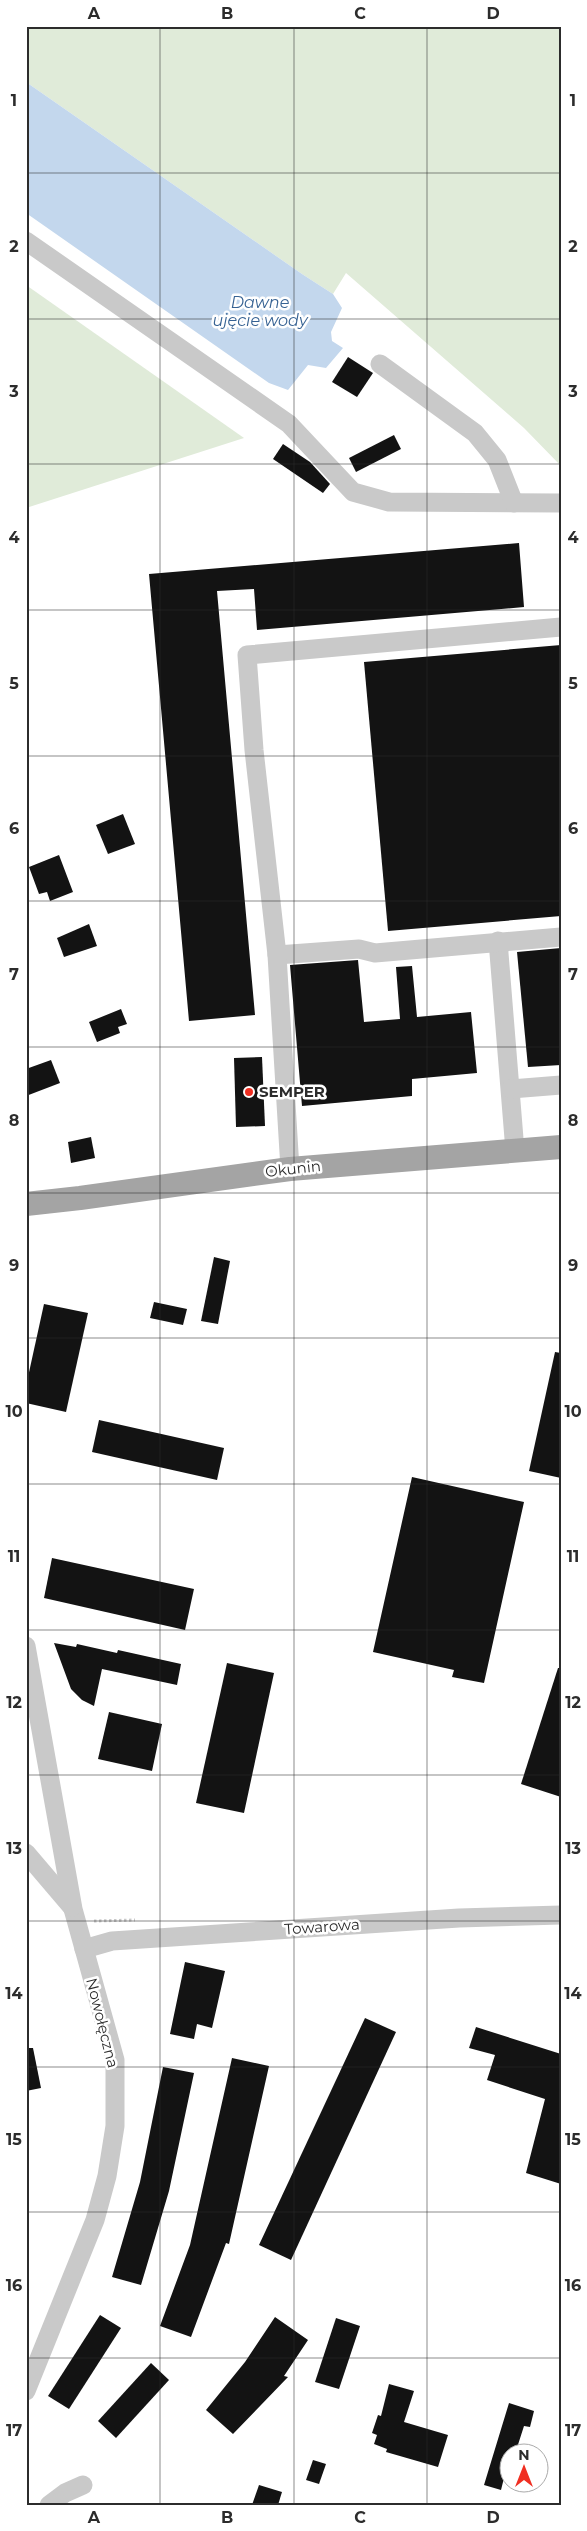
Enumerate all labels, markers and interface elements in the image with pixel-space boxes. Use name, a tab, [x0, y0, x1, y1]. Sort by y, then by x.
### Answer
text: A	[87, 4, 101, 23]
text: B	[221, 4, 233, 23]
text: C	[354, 4, 366, 23]
text: D	[486, 4, 500, 23]
text: 1	[11, 91, 17, 110]
text: 1	[570, 91, 576, 110]
text: 2	[9, 237, 19, 256]
text: 2	[568, 237, 578, 256]
water label: Dawne ujęcie wody	[212, 293, 309, 330]
text: 3	[8, 382, 19, 401]
text: 3	[567, 382, 578, 401]
text: 4	[8, 528, 20, 547]
text: 4	[567, 528, 579, 547]
text: 5	[9, 674, 19, 693]
text: 5	[568, 674, 578, 693]
text: 6	[9, 819, 19, 838]
text: 6	[568, 819, 578, 838]
text: 7	[9, 965, 19, 984]
text: 7	[568, 965, 578, 984]
place label: SEMPER	[259, 1082, 325, 1101]
marker: SEMPER	[243, 1086, 255, 1098]
text: 8	[9, 1111, 19, 1130]
text: 8	[568, 1111, 578, 1130]
street label: Okunin	[264, 1156, 322, 1181]
text: 9	[9, 1256, 19, 1275]
text: 9	[568, 1256, 578, 1275]
text: 10	[5, 1402, 23, 1421]
text: 10	[564, 1402, 582, 1421]
text: 11	[8, 1547, 20, 1566]
text: 11	[567, 1547, 579, 1566]
text: 12	[6, 1693, 22, 1712]
text: 12	[565, 1693, 581, 1712]
text: 13	[6, 1839, 22, 1858]
text: 13	[565, 1839, 581, 1858]
street label: Towarowa	[284, 1914, 360, 1939]
street label: Nowołęczna	[82, 1976, 123, 2070]
text: 14	[5, 1984, 23, 2003]
text: 14	[564, 1984, 582, 2003]
text: 15	[6, 2130, 22, 2149]
text: 15	[565, 2130, 581, 2149]
text: 16	[6, 2276, 22, 2295]
text: 16	[565, 2276, 581, 2295]
text: 17	[6, 2421, 22, 2440]
text: 17	[565, 2421, 581, 2440]
north arrow	[500, 2444, 550, 2494]
text: N	[518, 2446, 530, 2464]
text: A	[87, 2508, 101, 2527]
text: B	[221, 2508, 233, 2527]
text: C	[354, 2508, 366, 2527]
text: D	[486, 2508, 500, 2527]

